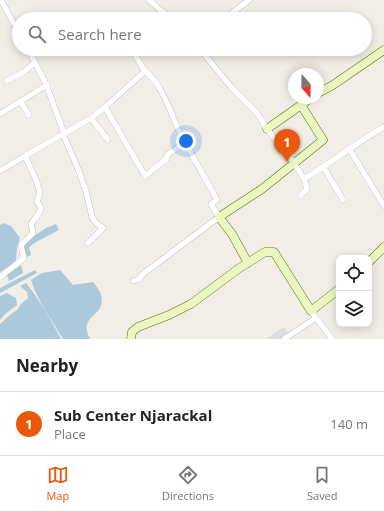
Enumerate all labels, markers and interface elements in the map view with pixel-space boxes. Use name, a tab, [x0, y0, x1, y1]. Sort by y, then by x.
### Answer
search box	[12, 12, 372, 56]
icon: search	[26, 23, 48, 45]
text: Search here	[58, 24, 142, 44]
north arrow	[288, 68, 324, 104]
pin: 1	[274, 129, 300, 162]
your location	[176, 131, 196, 151]
map controls	[336, 255, 372, 327]
button: locate	[336, 255, 372, 291]
button: layers	[336, 291, 372, 327]
text: Nearby	[16, 354, 78, 377]
text: Sub Center Njarackal	[54, 405, 212, 425]
text: 1	[25, 415, 33, 433]
text: 140 m	[330, 415, 368, 433]
text: Place	[54, 425, 86, 443]
tab: Map	[46, 464, 69, 503]
tab: Directions	[162, 464, 214, 503]
tab: Saved	[307, 464, 338, 503]

